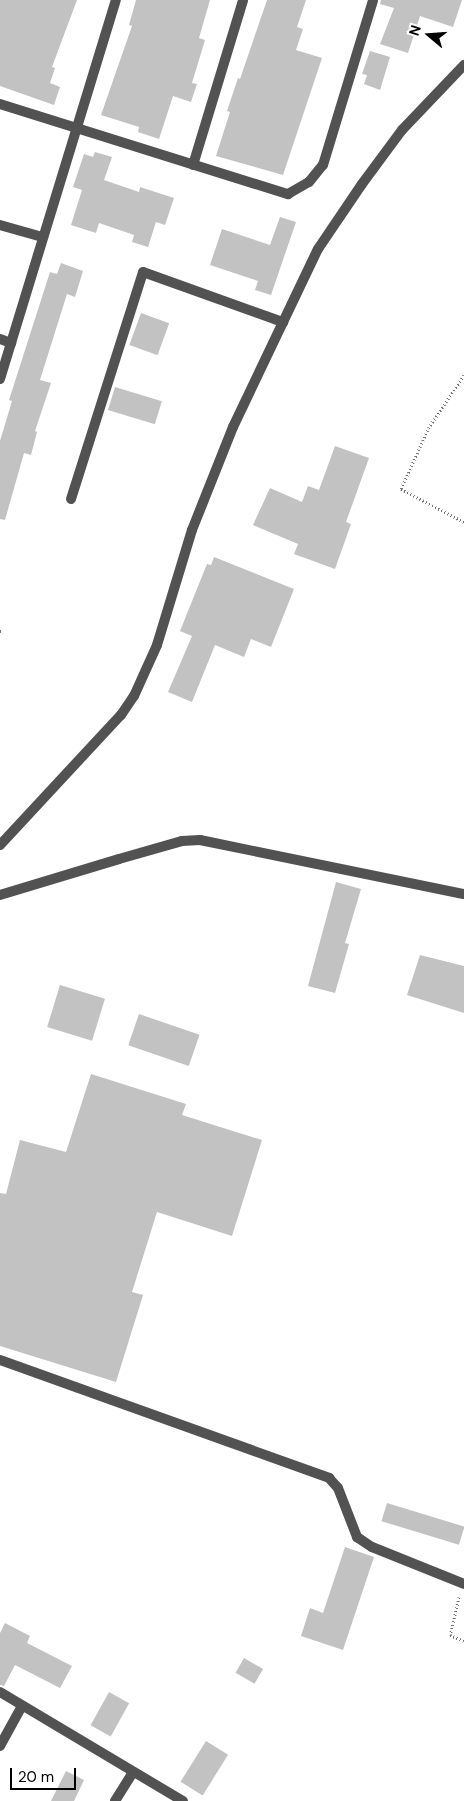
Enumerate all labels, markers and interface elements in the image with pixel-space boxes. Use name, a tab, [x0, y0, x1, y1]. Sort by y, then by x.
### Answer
north arrow	[404, 10, 454, 60]
text: N	[405, 23, 425, 38]
scale bar	[12, 1758, 79, 1790]
text: 20 m	[18, 1767, 54, 1787]

